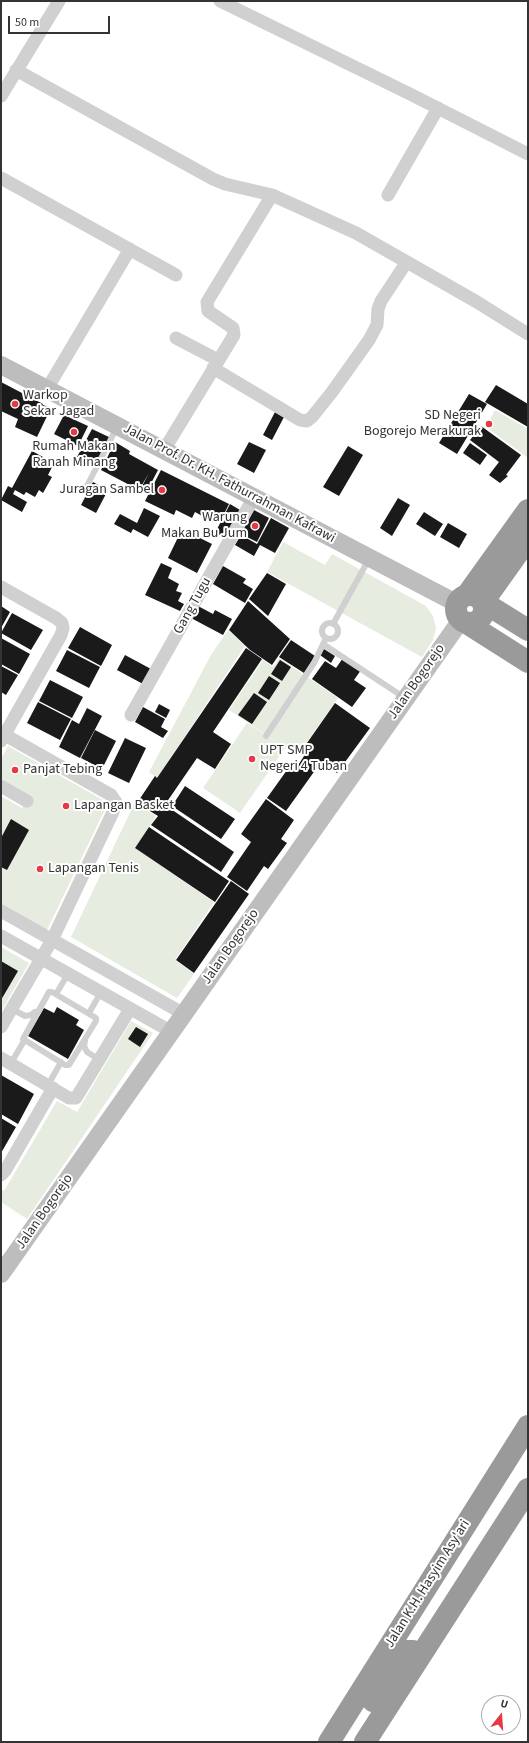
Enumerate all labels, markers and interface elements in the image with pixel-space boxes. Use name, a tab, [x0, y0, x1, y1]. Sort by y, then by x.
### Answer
scale bar	[10, 8, 112, 34]
text: 50 m	[15, 14, 39, 31]
place label: Warkop Sekar Jagad	[23, 388, 94, 420]
marker: Warkop Sekar Jagad	[10, 399, 20, 409]
place label: SD Negeri Bogorejo Merakurak	[364, 408, 481, 440]
marker: SD Negeri Bogorejo Merakurak	[484, 419, 494, 429]
street label: Jalan Prof. Dr. KH. Fathurrahman Kafrawi	[120, 421, 338, 547]
marker: Rumah Makan Ranah Minang	[69, 427, 79, 437]
place label: Rumah Makan Ranah Minang	[32, 439, 116, 472]
place label: Juragan Sambel	[59, 482, 154, 498]
marker: Juragan Sambel	[157, 485, 167, 495]
place label: Warung Makan Bu Jum	[161, 510, 247, 542]
marker: Warung Makan Bu Jum	[250, 521, 260, 531]
street label: Gang Tugu	[171, 575, 215, 637]
street label: Jalan Bogorejo	[385, 641, 449, 723]
place label: UPT SMP Negeri 4 Tuban	[260, 743, 347, 776]
marker: UPT SMP Negeri 4 Tuban	[247, 754, 257, 764]
place label: Panjat Tebing	[23, 762, 102, 778]
marker: Panjat Tebing	[10, 765, 20, 775]
place label: Lapangan Basket	[74, 798, 174, 814]
marker: Lapangan Basket	[61, 801, 71, 811]
place label: Lapangan Tenis	[48, 861, 139, 877]
marker: Lapangan Tenis	[35, 864, 45, 874]
street label: Jalan Bogorejo	[199, 906, 263, 988]
street label: Jalan Bogorejo	[13, 1171, 77, 1253]
street label: Jalan K.H. Hasyim Asy'ari	[382, 1517, 474, 1651]
north arrow	[481, 1695, 521, 1735]
text: U	[499, 1696, 510, 1712]

